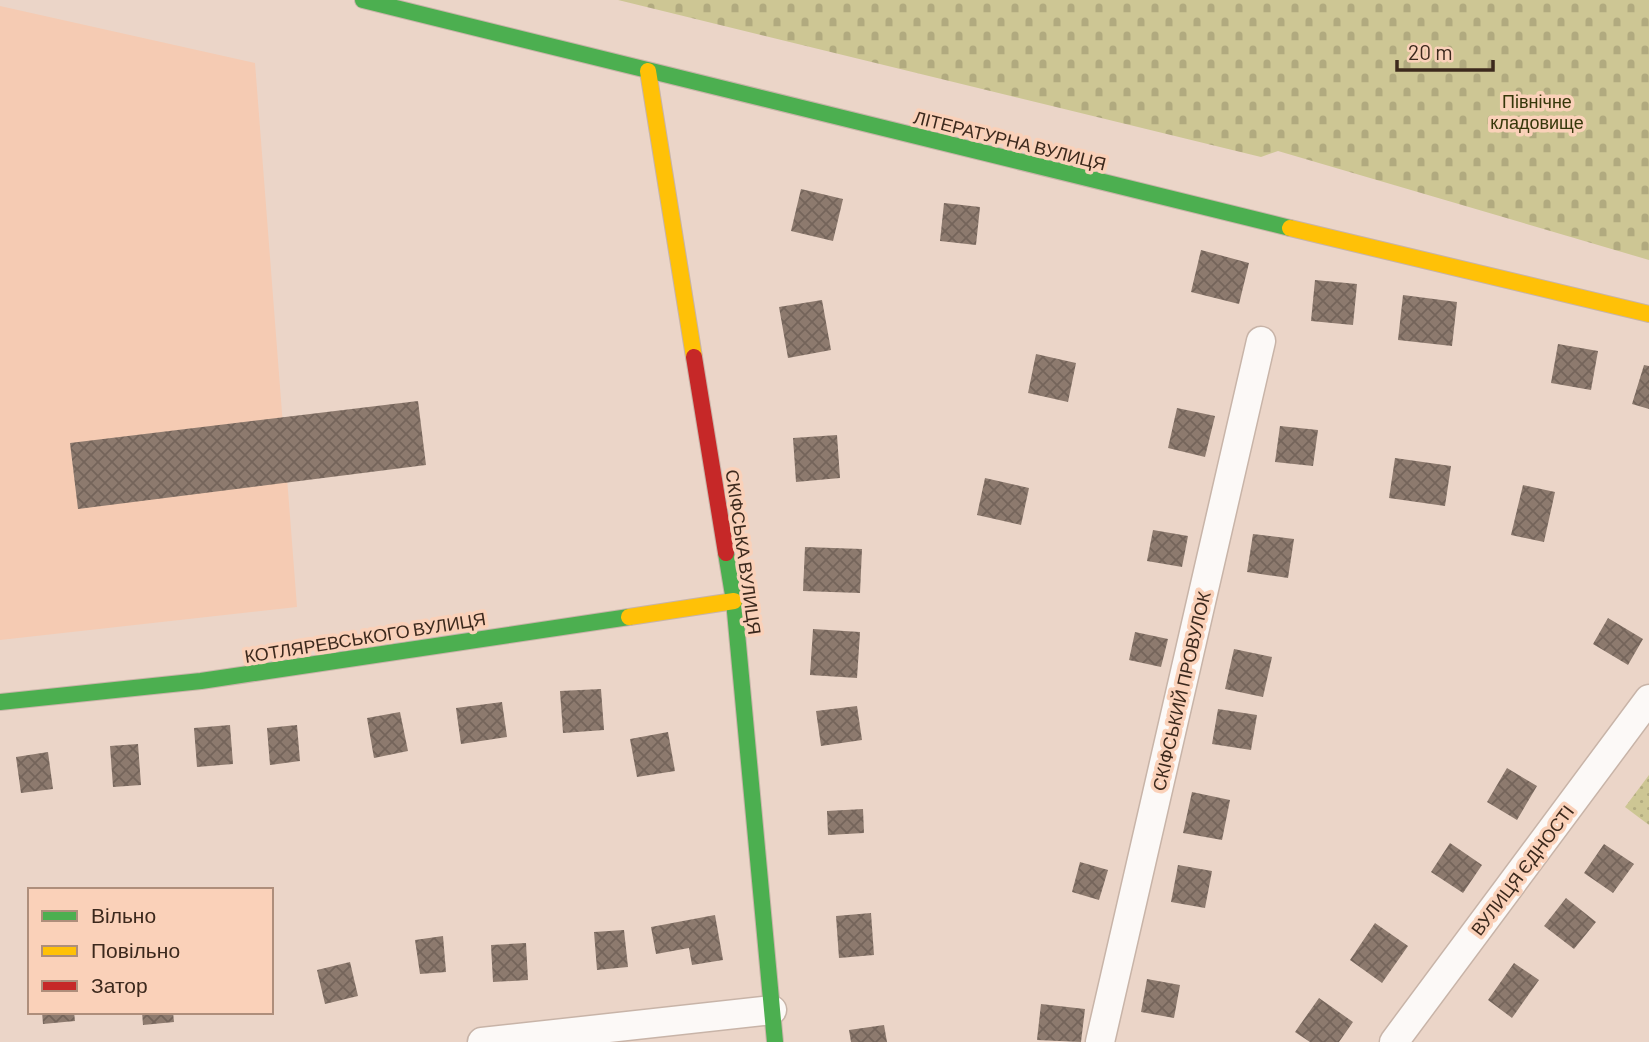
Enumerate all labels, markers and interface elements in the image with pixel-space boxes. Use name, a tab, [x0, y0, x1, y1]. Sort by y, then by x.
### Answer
scale bar	[1397, 28, 1493, 72]
text: 20 m	[1408, 39, 1453, 64]
park label: Північне кладовище	[1490, 90, 1584, 133]
street label: ЛІТЕРАТУРНА ВУЛИЦЯ	[911, 105, 1109, 175]
street label: СКІФСЬКА ВУЛИЦЯ	[722, 468, 766, 636]
street label: СКІФСЬКИЙ ПРОВУЛОК	[1147, 589, 1215, 793]
street label: КОТЛЯРЕВСЬКОГО ВУЛИЦЯ	[243, 607, 487, 667]
street label: ВУЛИЦЯ ЄДНОСТІ	[1466, 801, 1578, 939]
legend	[28, 888, 273, 1014]
text: Вільно	[91, 902, 156, 927]
text: Повільно	[91, 937, 180, 962]
text: Затор	[91, 972, 148, 997]

